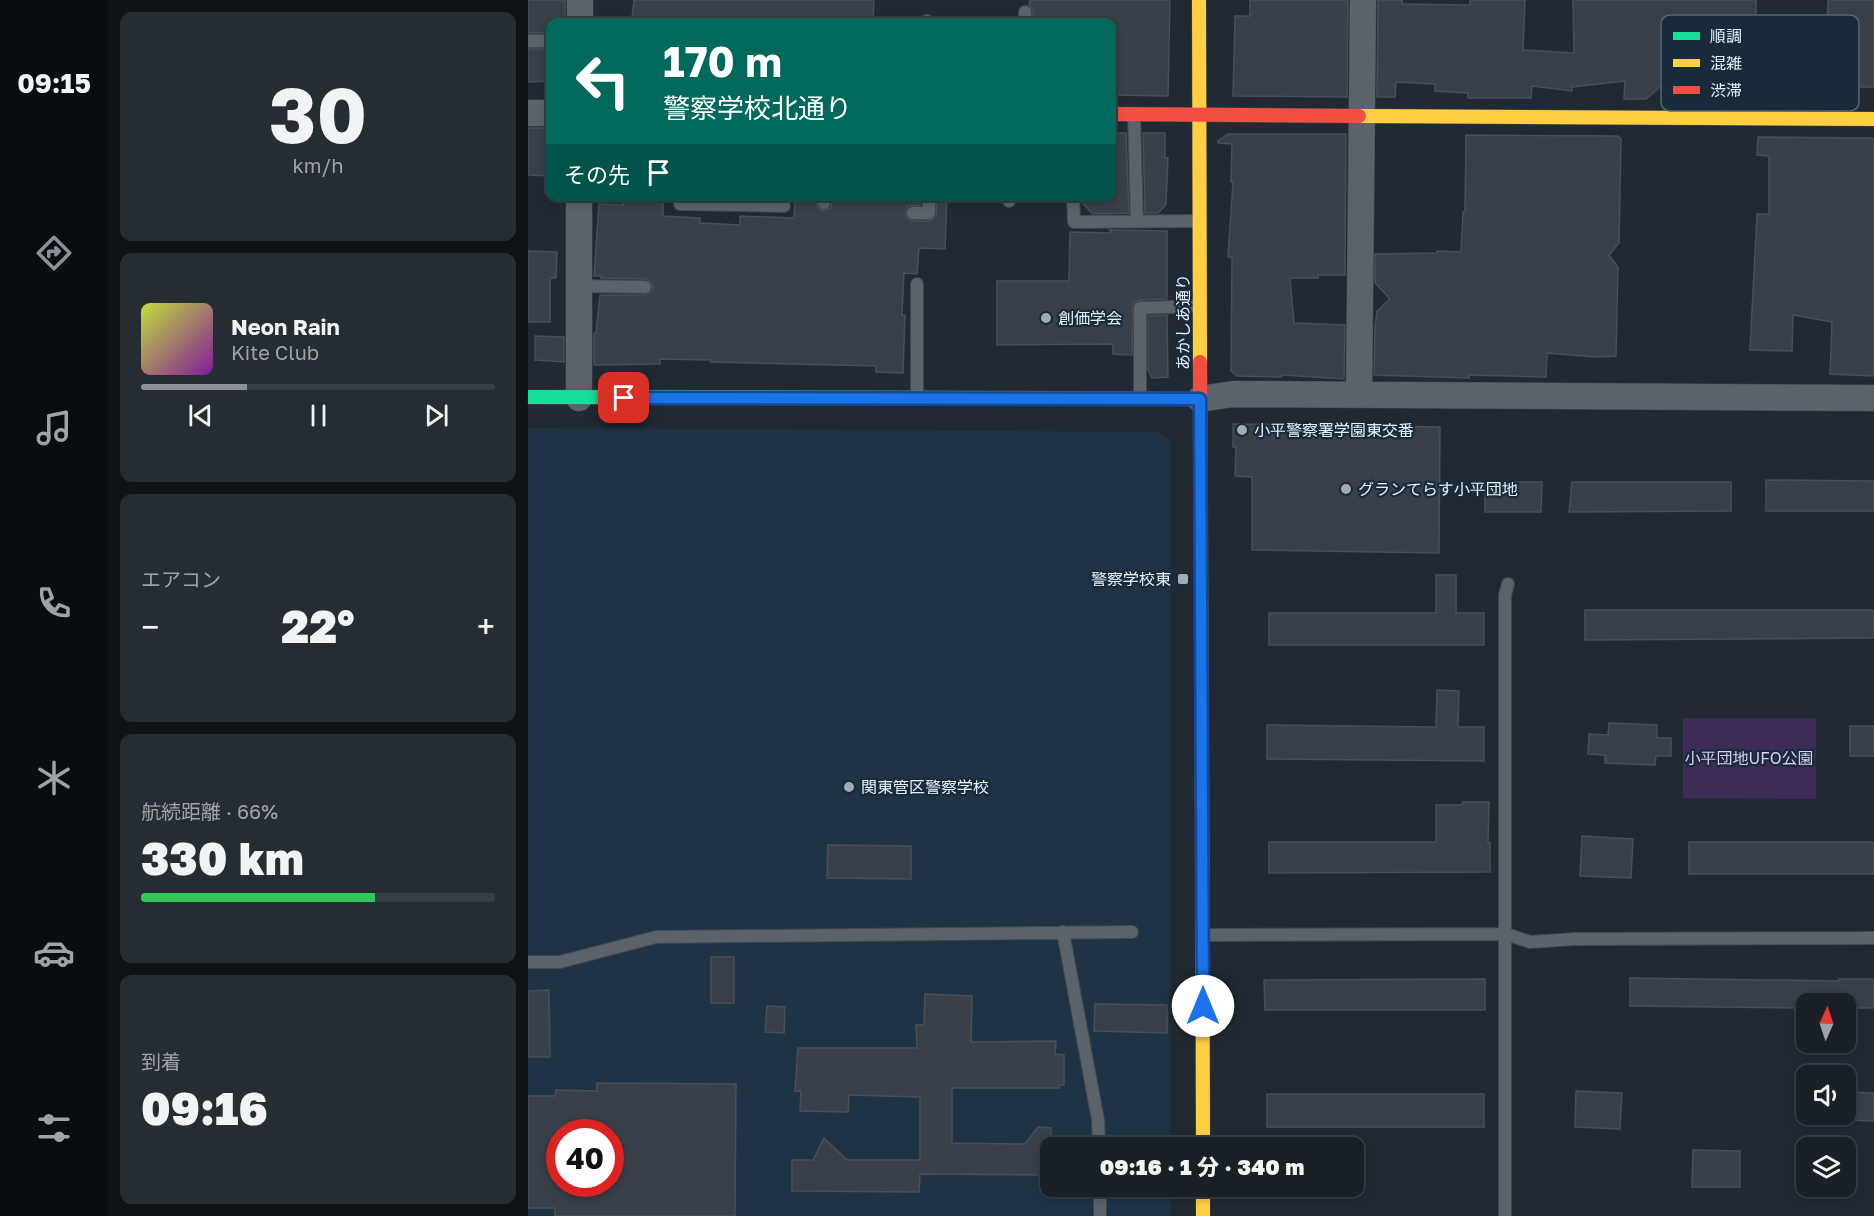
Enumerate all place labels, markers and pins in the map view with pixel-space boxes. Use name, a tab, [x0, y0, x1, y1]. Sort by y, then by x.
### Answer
place label: 創価学会	[1058, 308, 1122, 328]
marker: 創価学会	[1039, 311, 1053, 325]
pin	[598, 372, 649, 423]
place label: 小平警察署学園東交番	[1254, 420, 1414, 440]
marker: 小平警察署学園東交番	[1235, 423, 1249, 437]
place label: グランてらす小平団地	[1358, 479, 1518, 499]
marker: グランてらす小平団地	[1339, 482, 1353, 496]
place label: 警察学校東	[1091, 569, 1171, 589]
marker: 警察学校東	[1176, 572, 1190, 586]
place label: 関東管区警察学校	[861, 777, 989, 797]
marker: 関東管区警察学校	[842, 780, 856, 794]

